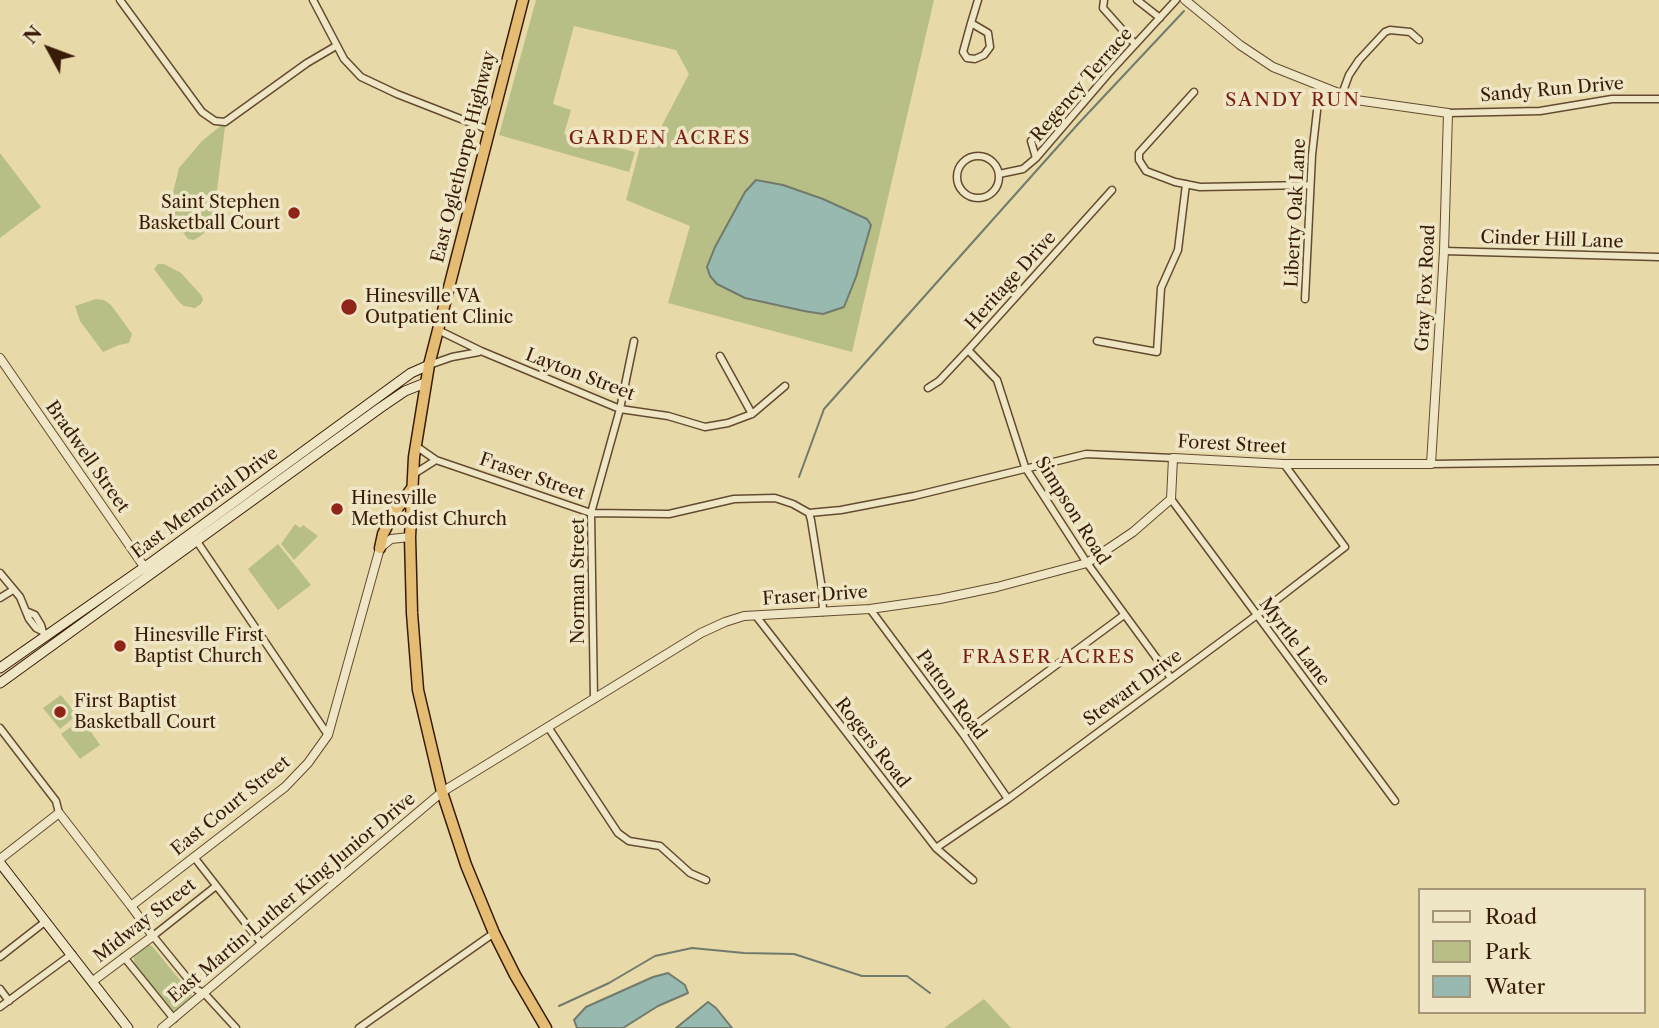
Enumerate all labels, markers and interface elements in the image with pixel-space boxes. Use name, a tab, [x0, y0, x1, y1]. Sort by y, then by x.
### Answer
north arrow	[14, 14, 84, 84]
text: N	[19, 21, 47, 49]
street label: Regency Terrace	[1027, 24, 1137, 146]
street label: East Oglethorpe Highway	[427, 49, 501, 265]
street label: Sandy Run Drive	[1479, 73, 1625, 107]
district label: SANDY RUN	[1226, 90, 1360, 112]
district label: GARDEN ACRES	[570, 128, 750, 150]
street label: Liberty Oak Lane	[1281, 138, 1311, 288]
place label: Saint Stephen Basketball Court	[138, 192, 280, 234]
marker: Saint Stephen Basketball Court	[286, 205, 302, 221]
street label: Gray Fox Road	[1412, 224, 1440, 352]
street label: Heritage Drive	[961, 227, 1061, 335]
street label: Cinder Hill Lane	[1480, 227, 1624, 253]
place label: Hinesville VA Outpatient Clinic	[365, 286, 513, 328]
marker: Hinesville VA Outpatient Clinic	[339, 297, 359, 317]
street label: Layton Street	[522, 344, 638, 406]
street label: Bradwell Street	[41, 397, 133, 517]
street label: Forest Street	[1177, 431, 1287, 459]
street label: East Memorial Drive	[127, 443, 283, 563]
street label: Fraser Street	[477, 449, 587, 505]
street label: Simpson Road	[1030, 453, 1114, 569]
place label: Hinesville Methodist Church	[351, 488, 507, 530]
marker: Hinesville Methodist Church	[329, 501, 345, 517]
street label: Norman Street	[568, 518, 590, 644]
street label: Fraser Drive	[762, 582, 868, 610]
street label: Myrtle Lane	[1254, 594, 1334, 690]
place label: Hinesville First Baptist Church	[134, 625, 264, 668]
marker: Hinesville First Baptist Church	[112, 638, 128, 654]
street label: Stewart Drive	[1080, 645, 1186, 731]
street label: Patton Road	[911, 646, 991, 744]
district label: FRASER ACRES	[963, 647, 1135, 669]
place label: First Baptist Basketball Court	[74, 691, 216, 734]
street label: Rogers Road	[830, 694, 914, 792]
marker: First Baptist Basketball Court	[52, 704, 68, 720]
street label: East Court Street	[167, 751, 295, 861]
street label: East Martin Luther King Junior Drive	[164, 788, 420, 1008]
street label: Midway Street	[90, 874, 200, 968]
legend	[1418, 888, 1645, 1014]
text: Road	[1485, 904, 1537, 929]
text: Park	[1485, 939, 1531, 964]
text: Water	[1485, 974, 1545, 999]

